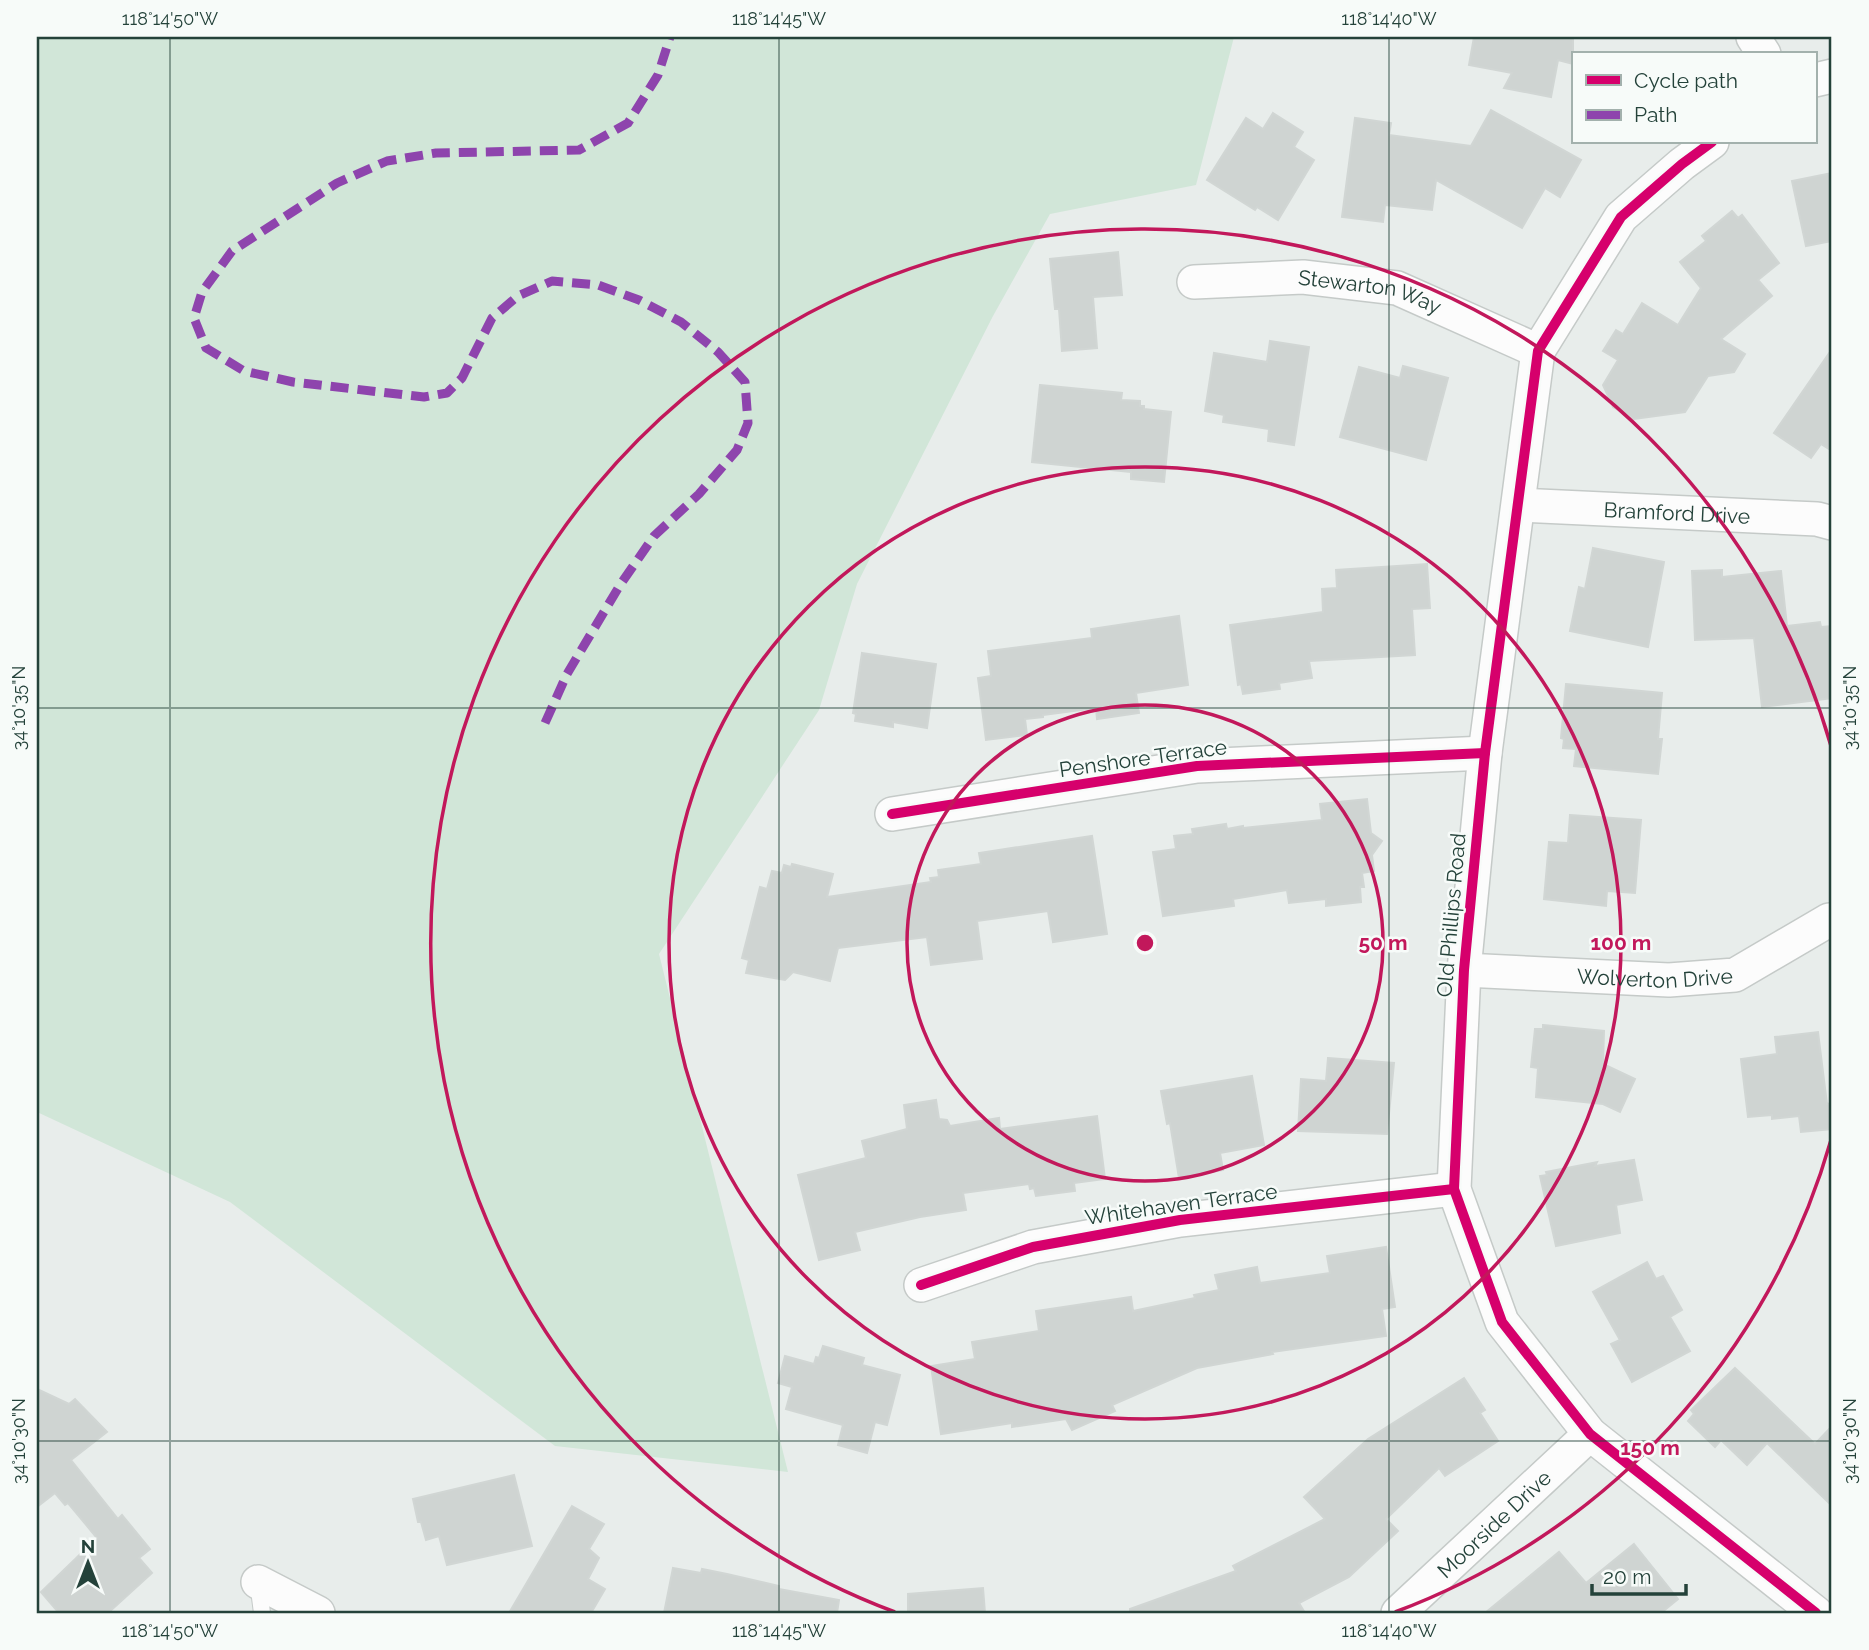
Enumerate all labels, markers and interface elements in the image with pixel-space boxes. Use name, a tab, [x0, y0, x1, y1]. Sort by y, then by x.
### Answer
text: 118°14'50"W	[122, 8, 218, 29]
text: 118°14'45"W	[732, 8, 826, 29]
text: 118°14'40"W	[1341, 8, 1437, 29]
legend	[1572, 52, 1816, 144]
text: Cycle path	[1634, 68, 1738, 93]
text: Path	[1634, 102, 1678, 127]
street label: Stewarton Way	[1297, 264, 1446, 319]
street label: Bramford Drive	[1603, 496, 1751, 528]
text: 34°10'35"N	[8, 666, 29, 750]
text: 34°10'35"N	[1839, 666, 1860, 750]
street label: Penshore Terrace	[1058, 734, 1228, 782]
street label: Old Phillips Road	[1431, 832, 1471, 998]
text: 50 m	[1358, 930, 1408, 955]
text: 100 m	[1591, 930, 1651, 955]
centre of rings	[1133, 931, 1157, 955]
street label: Wolverton Drive	[1576, 963, 1734, 993]
street label: Whitehaven Terrace	[1083, 1178, 1279, 1230]
text: 34°10'30"N	[8, 1398, 29, 1484]
text: 34°10'30"N	[1839, 1398, 1860, 1484]
text: 150 m	[1620, 1435, 1680, 1460]
street label: Moorside Drive	[1432, 1465, 1556, 1583]
north arrow	[52, 1528, 122, 1598]
text: N	[81, 1535, 95, 1557]
scale bar	[1592, 1552, 1687, 1596]
text: 20 m	[1603, 1564, 1651, 1589]
text: 118°14'50"W	[122, 1620, 218, 1641]
text: 118°14'45"W	[732, 1620, 826, 1641]
text: 118°14'40"W	[1341, 1620, 1437, 1641]

